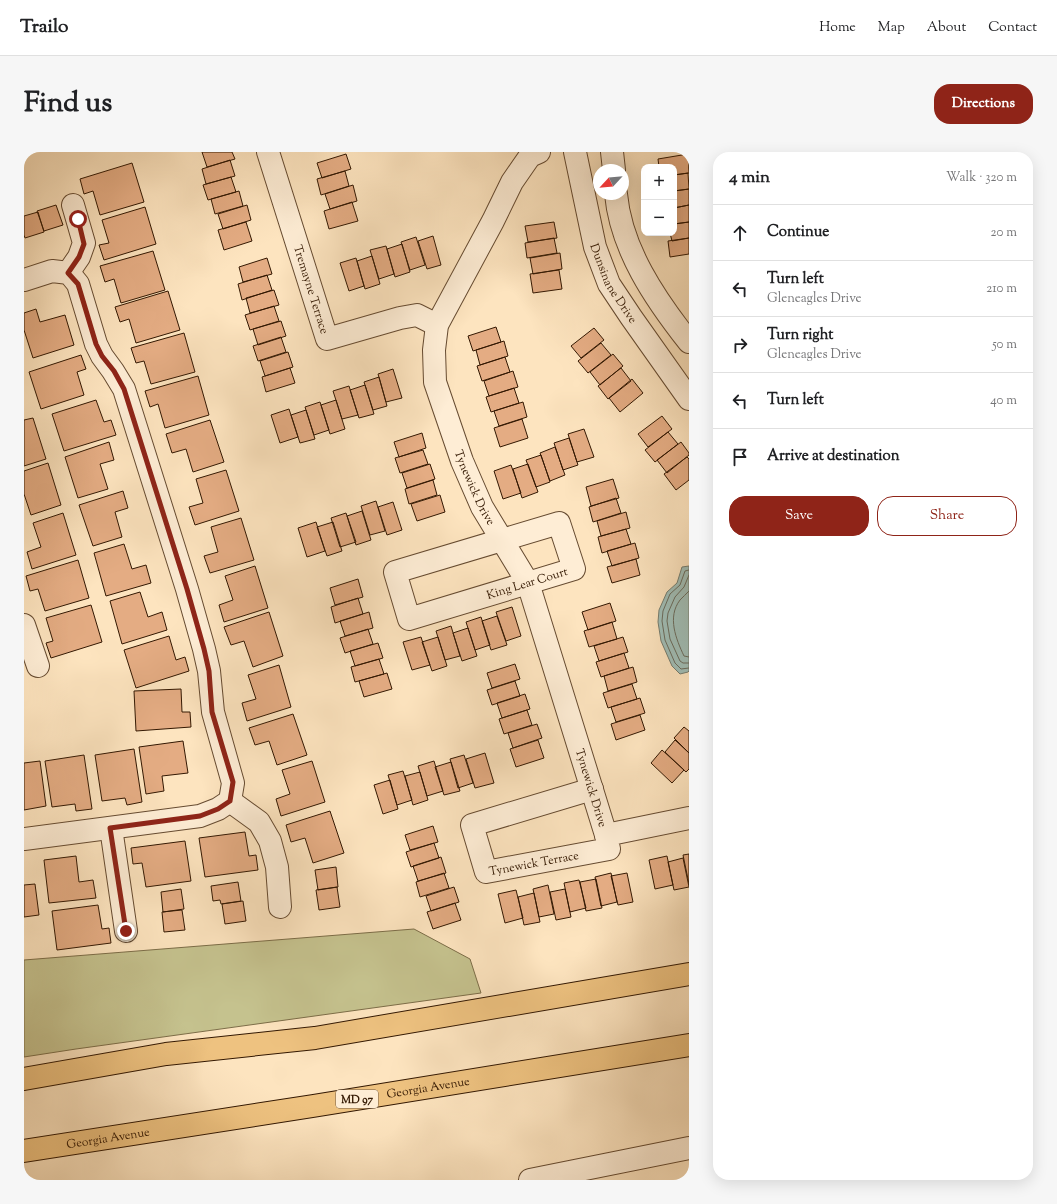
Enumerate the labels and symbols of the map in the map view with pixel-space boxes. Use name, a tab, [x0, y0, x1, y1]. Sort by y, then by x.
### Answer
north arrow	[593, 164, 629, 200]
route start	[69, 210, 87, 228]
street label: Dunsinane Drive	[584, 241, 641, 328]
street label: Tremayne Terrace	[288, 243, 333, 337]
street label: Tynewick Drive	[449, 448, 499, 530]
street label: King Lear Court	[484, 563, 570, 605]
street label: Tynewick Drive	[570, 746, 611, 830]
street label: Tynewick Terrace	[488, 847, 581, 881]
route end	[117, 922, 135, 940]
street label: Georgia Avenue	[385, 1073, 471, 1104]
road number: MD 97	[336, 1090, 378, 1108]
street label: Georgia Avenue	[65, 1123, 151, 1154]

